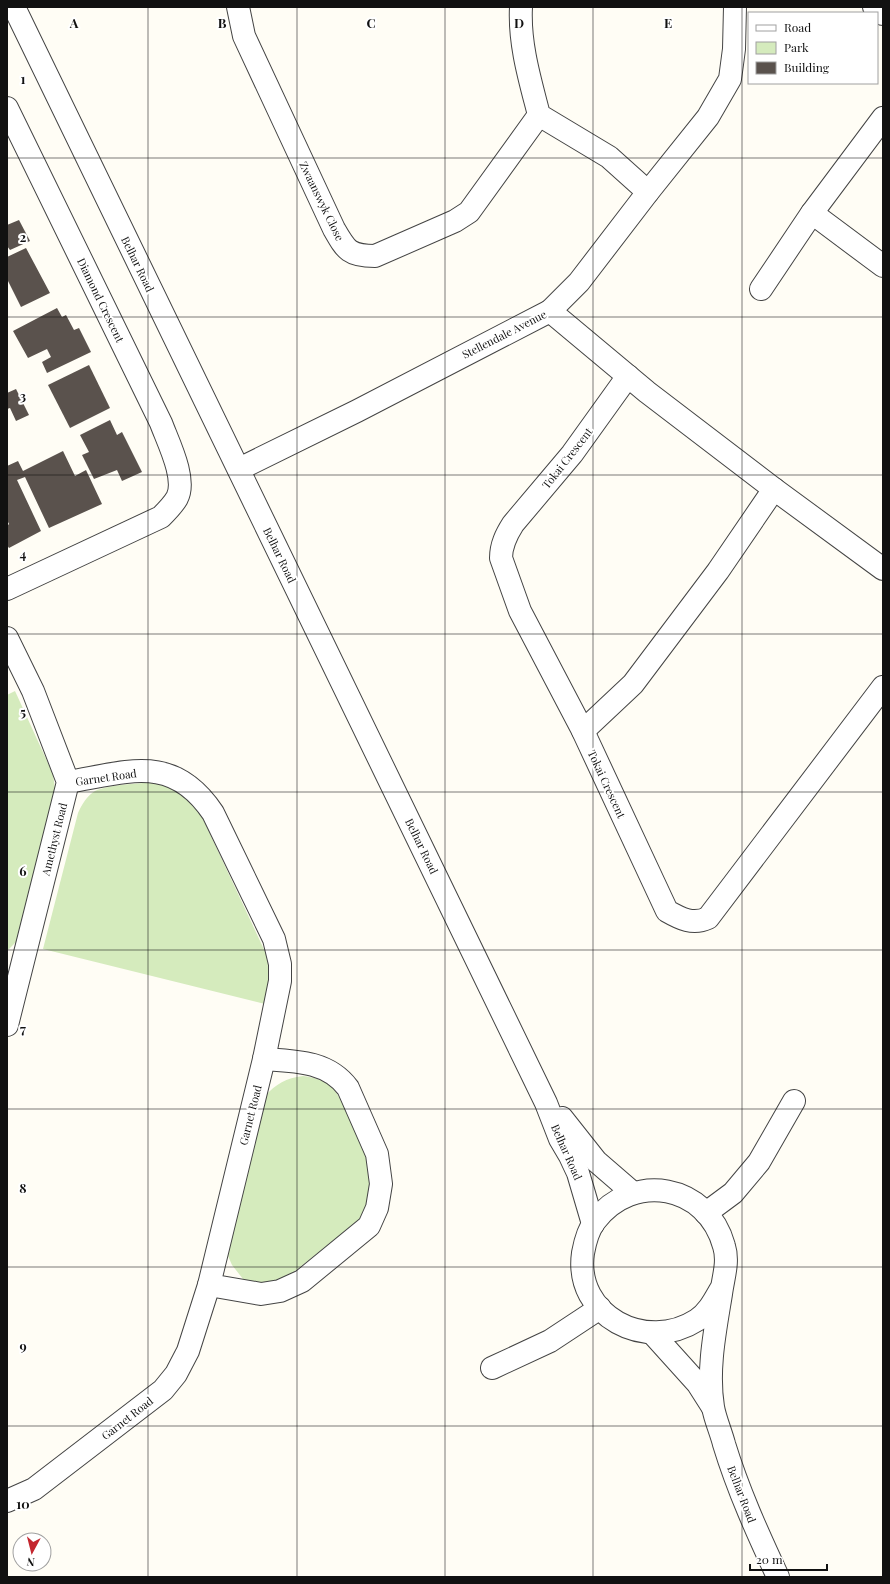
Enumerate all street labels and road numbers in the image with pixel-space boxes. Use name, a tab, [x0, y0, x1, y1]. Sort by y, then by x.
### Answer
street label: Zwaanswyk Close	[296, 159, 348, 244]
street label: Belhar Road	[118, 234, 158, 295]
street label: Diamond Crescent	[74, 255, 128, 345]
street label: Stellendale Avenue	[459, 306, 549, 362]
street label: Tokai Crescent	[538, 424, 596, 492]
street label: Belhar Road	[260, 525, 300, 586]
street label: Tokai Crescent	[585, 747, 629, 821]
street label: Garnet Road	[74, 765, 138, 789]
street label: Amethyst Road	[37, 801, 70, 878]
street label: Belhar Road	[402, 816, 442, 877]
street label: Garnet Road	[235, 1083, 265, 1147]
street label: Belhar Road	[548, 1122, 586, 1183]
street label: Garnet Road	[98, 1393, 156, 1443]
street label: Belhar Road	[724, 1463, 760, 1525]

